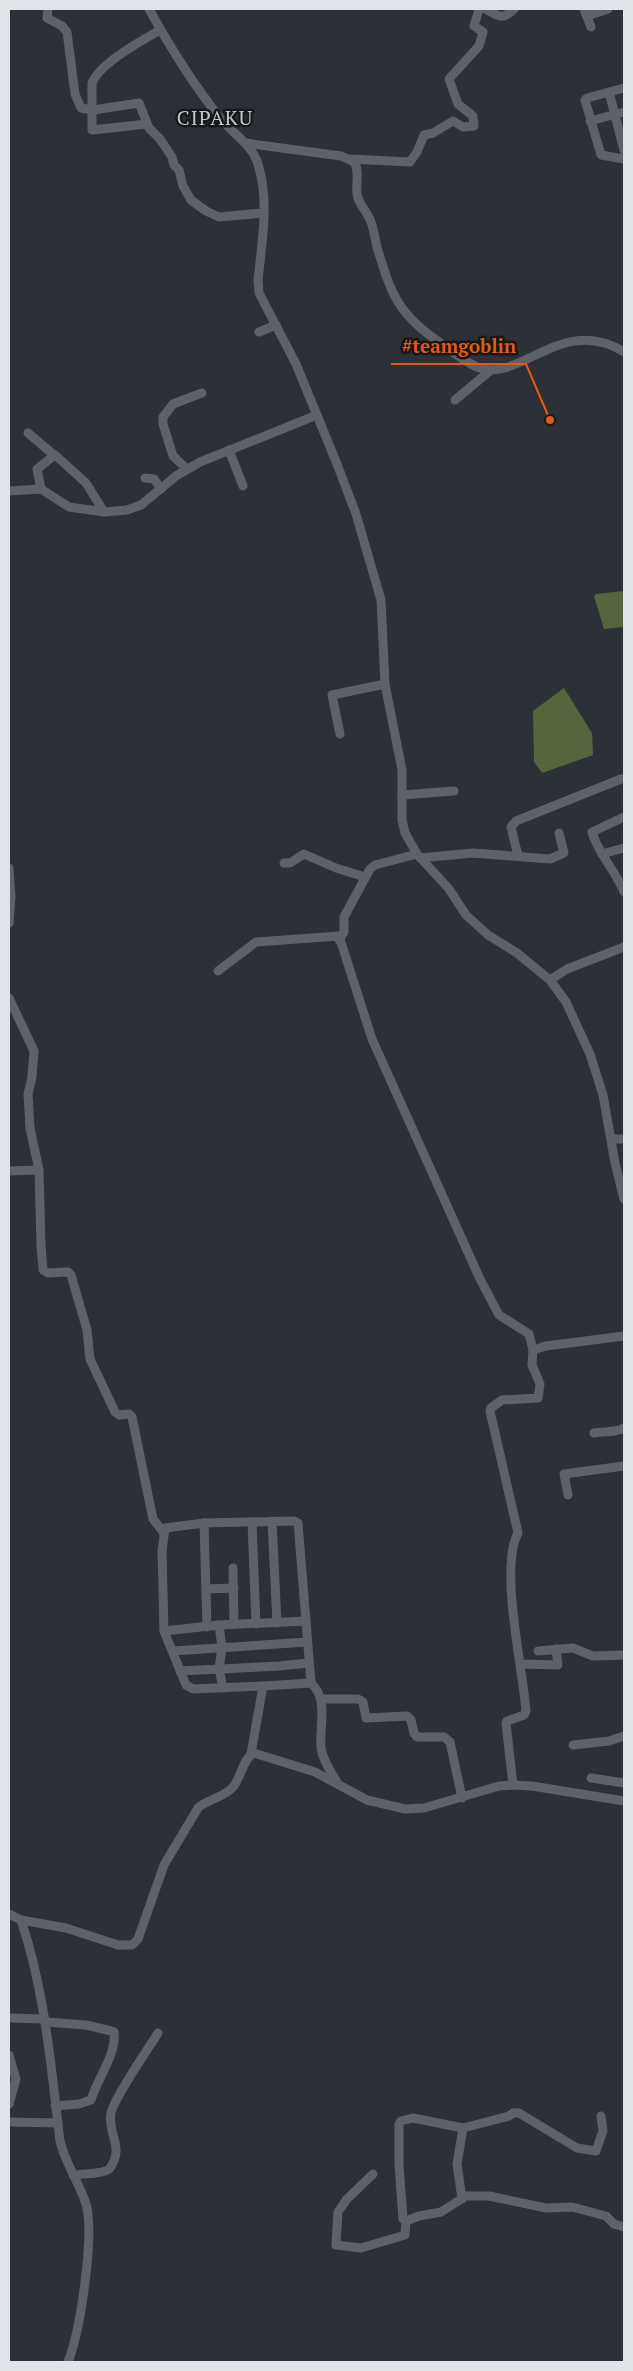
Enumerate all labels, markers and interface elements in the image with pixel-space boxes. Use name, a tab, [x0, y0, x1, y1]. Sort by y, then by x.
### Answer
district label: CIPAKU	[177, 104, 253, 131]
callout: #teamgoblin	[391, 330, 526, 364]
text: #teamgoblin	[402, 333, 517, 358]

